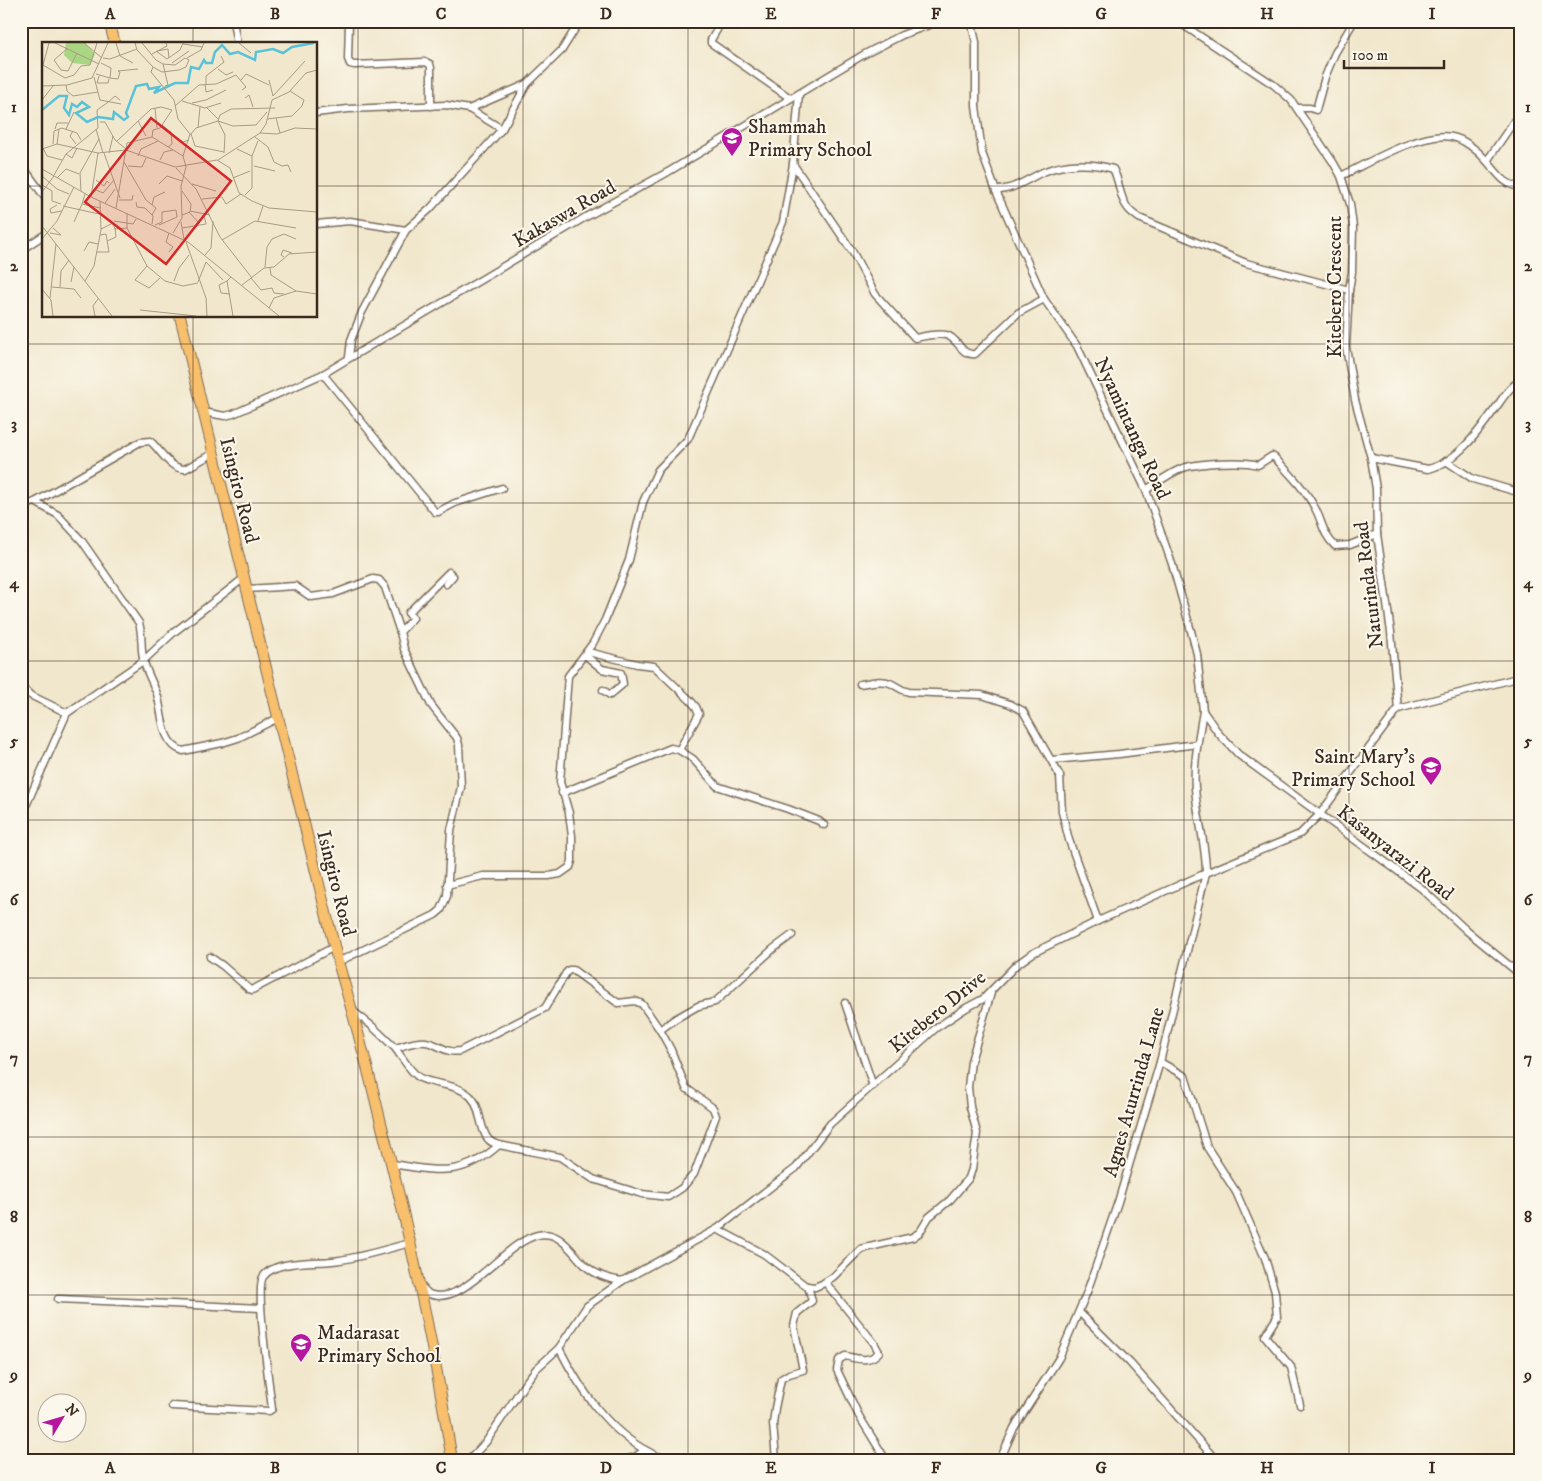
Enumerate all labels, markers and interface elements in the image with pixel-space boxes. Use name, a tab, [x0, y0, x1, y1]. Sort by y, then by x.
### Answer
text: A	[104, 4, 116, 24]
text: B	[270, 4, 280, 24]
text: C	[436, 4, 446, 24]
text: D	[600, 4, 612, 24]
text: E	[765, 4, 777, 24]
text: F	[931, 4, 941, 24]
text: G	[1095, 4, 1107, 24]
text: H	[1260, 4, 1274, 24]
text: I	[1429, 4, 1436, 24]
scale bar	[1344, 38, 1444, 70]
inset map	[42, 42, 318, 318]
text: 100 m	[1352, 46, 1388, 65]
text: 1	[11, 97, 17, 117]
text: 1	[1525, 97, 1531, 117]
place label: Shammah Primary School	[748, 115, 872, 163]
school or university icon: Shammah Primary School	[720, 126, 744, 157]
street label: Kakaswa Road	[509, 175, 621, 254]
street label: Kitebero Crescent	[1323, 216, 1348, 358]
text: 2	[10, 256, 19, 276]
text: 2	[1524, 256, 1533, 276]
street label: Nyamintanga Road	[1088, 354, 1175, 504]
text: 3	[11, 414, 17, 434]
text: 3	[1525, 414, 1531, 434]
street label: Isingiro Road	[213, 435, 264, 546]
street label: Naturinda Road	[1349, 520, 1390, 650]
text: 4	[8, 573, 19, 593]
text: 4	[1522, 573, 1533, 593]
text: 5	[9, 731, 18, 751]
text: 5	[1523, 731, 1532, 751]
place label: Saint Mary's Primary School	[1291, 745, 1415, 793]
school or university icon: Saint Mary's Primary School	[1419, 755, 1443, 786]
street label: Kasanyarazi Road	[1332, 800, 1459, 907]
street label: Isingiro Road	[310, 828, 361, 939]
text: 6	[10, 890, 20, 910]
text: 6	[1524, 890, 1534, 910]
street label: Kitebero Drive	[884, 965, 991, 1059]
street label: Agnes Aturrinda Lane	[1098, 1005, 1171, 1180]
text: 7	[10, 1048, 18, 1068]
text: 7	[1524, 1048, 1532, 1068]
text: 8	[10, 1207, 18, 1227]
text: 8	[1524, 1207, 1532, 1227]
place label: Madarasat Primary School	[317, 1321, 441, 1369]
school or university icon: Madarasat Primary School	[289, 1332, 313, 1363]
text: 9	[9, 1365, 18, 1385]
text: 9	[1523, 1365, 1532, 1385]
north arrow	[38, 1394, 88, 1444]
text: N	[61, 1401, 82, 1421]
text: A	[104, 1458, 116, 1478]
text: B	[270, 1458, 280, 1478]
text: C	[436, 1458, 446, 1478]
text: D	[600, 1458, 612, 1478]
text: E	[765, 1458, 777, 1478]
text: F	[931, 1458, 941, 1478]
text: G	[1095, 1458, 1107, 1478]
text: H	[1260, 1458, 1274, 1478]
text: I	[1429, 1458, 1436, 1478]

